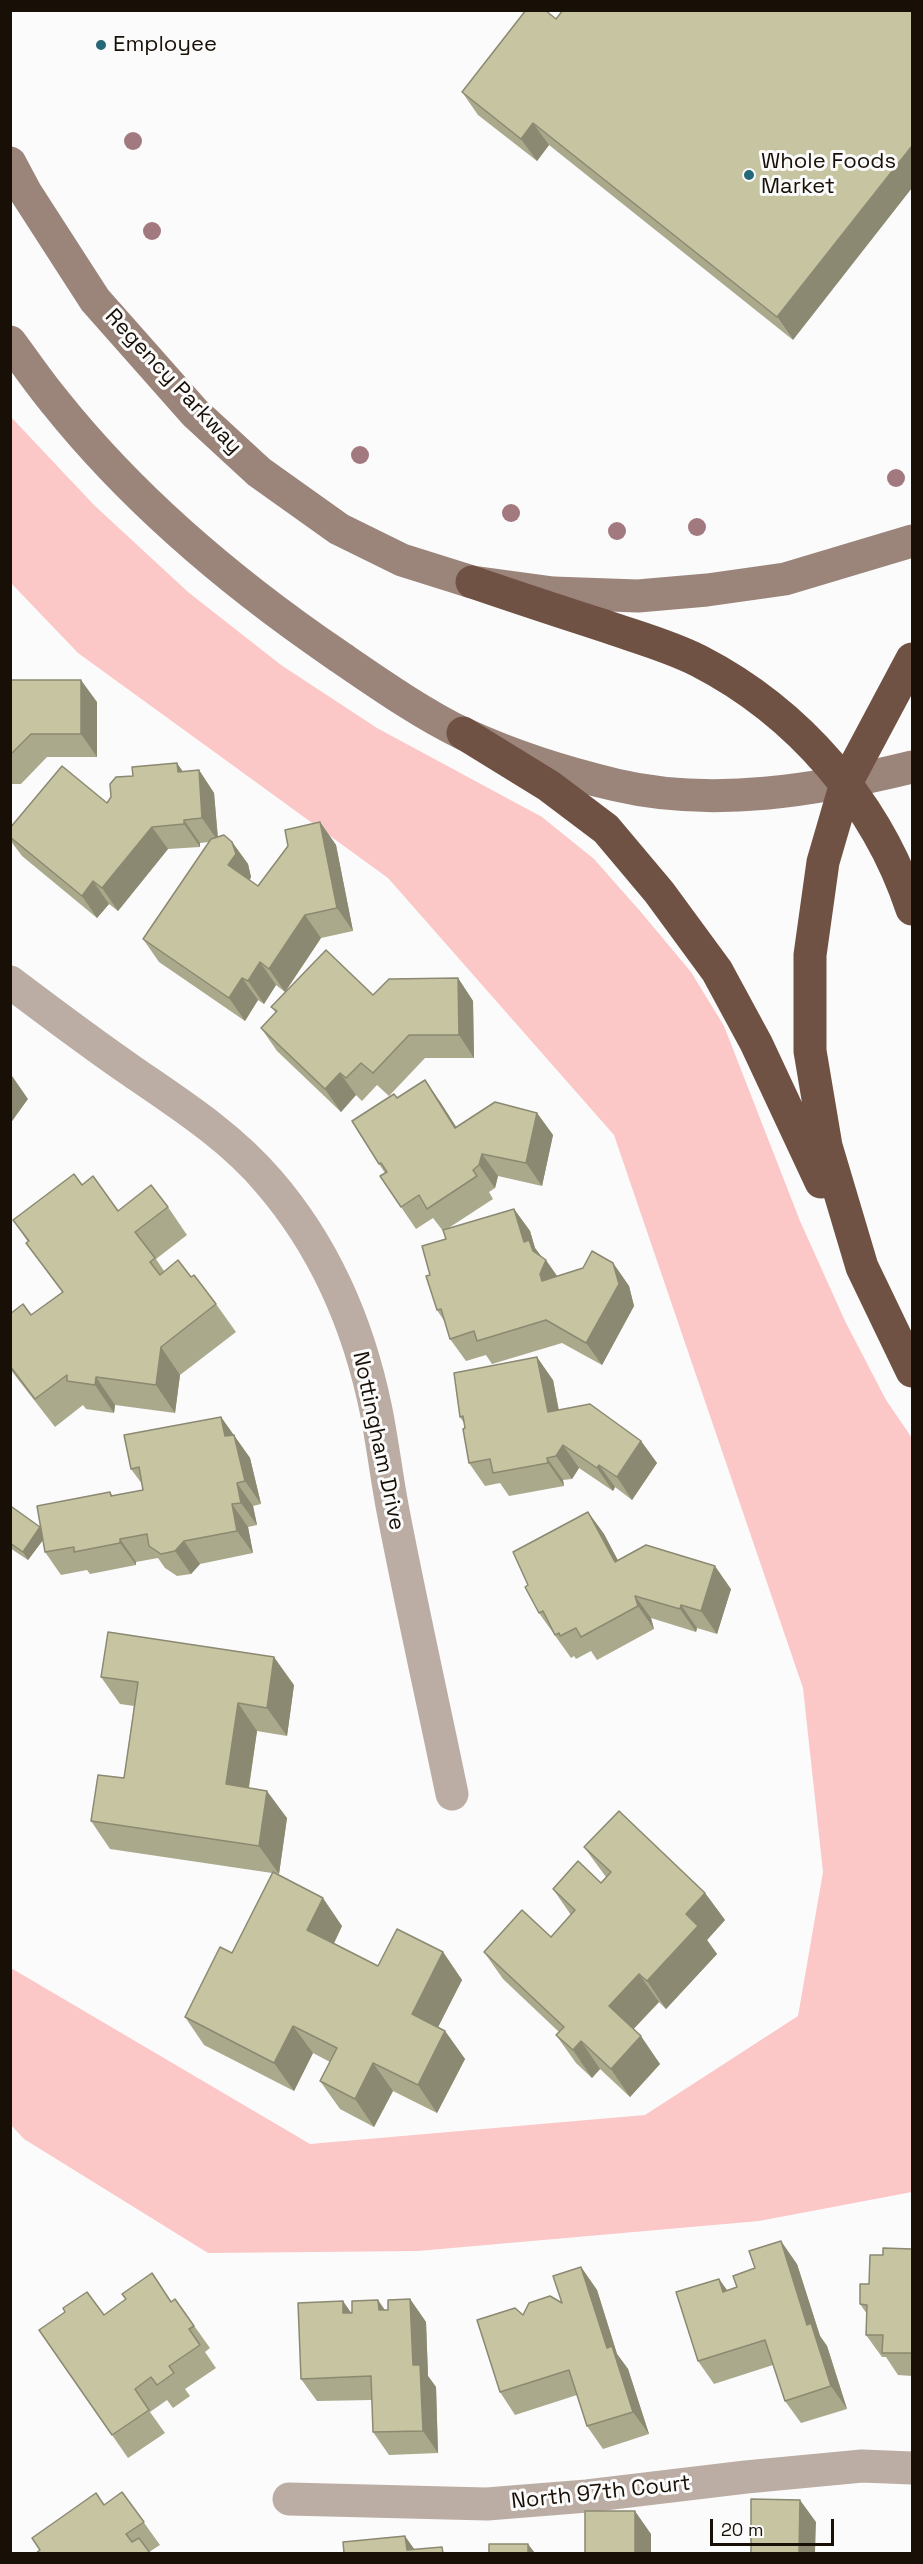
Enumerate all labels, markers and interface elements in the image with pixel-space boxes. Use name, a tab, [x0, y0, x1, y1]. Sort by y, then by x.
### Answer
place label: Employee	[113, 32, 217, 58]
marker: Employee	[94, 38, 108, 52]
place label: Whole Foods Market	[761, 149, 896, 200]
marker: Whole Foods Market	[742, 168, 756, 182]
street label: Regency Parkway	[99, 304, 247, 460]
street label: Nottingham Drive	[346, 1349, 410, 1533]
street label: North 97th Court	[510, 2470, 692, 2516]
scale bar	[713, 2507, 838, 2545]
text: 20 m	[721, 2518, 764, 2541]

